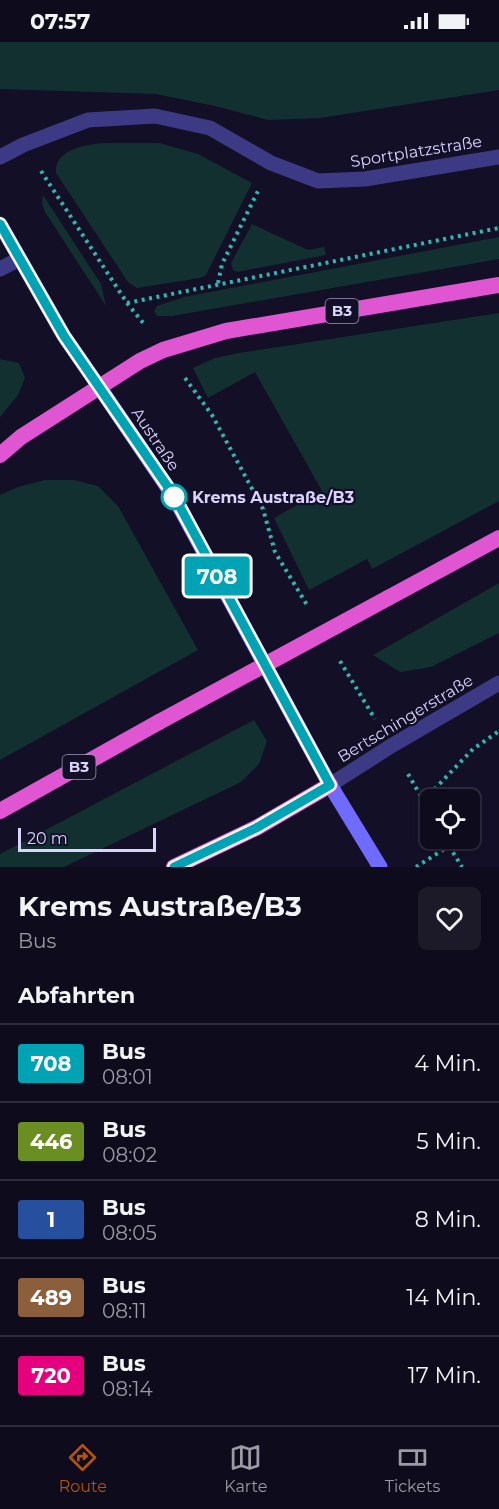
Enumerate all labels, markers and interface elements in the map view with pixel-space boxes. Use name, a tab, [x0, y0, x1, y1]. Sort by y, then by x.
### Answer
text: 07:57	[30, 8, 90, 35]
street label: Sportplatzstraße	[349, 132, 483, 171]
road number: B3	[326, 299, 358, 323]
street label: Austraße	[128, 404, 184, 474]
marker: Krems Austraße/B3	[161, 484, 187, 510]
place label: Krems Austraße/B3	[192, 488, 354, 507]
line badge: 708	[182, 556, 252, 596]
text: 708	[197, 564, 237, 589]
street label: Bertschingerstraße	[334, 671, 476, 766]
road number: B3	[62, 755, 96, 779]
map controls	[420, 789, 480, 849]
button: locate	[420, 789, 480, 849]
scale bar	[18, 825, 156, 852]
text: 20 m	[27, 829, 68, 848]
button: heart	[418, 887, 481, 950]
text: Krems Austraße/B3	[18, 889, 302, 923]
text: Bus	[18, 929, 56, 953]
text: Abfahrten	[18, 982, 135, 1009]
text: Bus	[102, 1038, 146, 1065]
text: 4 Min.	[414, 1050, 481, 1077]
text: 708	[31, 1051, 71, 1076]
text: 08:01	[102, 1065, 153, 1089]
text: Bus	[102, 1116, 146, 1143]
text: 5 Min.	[416, 1128, 481, 1155]
text: 446	[30, 1129, 72, 1154]
text: 08:02	[102, 1143, 157, 1167]
text: Bus	[102, 1194, 146, 1221]
text: 8 Min.	[415, 1206, 481, 1233]
text: 1	[47, 1207, 55, 1232]
text: 08:05	[102, 1221, 157, 1245]
text: Bus	[102, 1272, 146, 1299]
text: 14 Min.	[406, 1284, 481, 1311]
text: 489	[30, 1285, 72, 1310]
text: 08:11	[102, 1299, 147, 1323]
text: Bus	[102, 1350, 146, 1377]
text: 17 Min.	[408, 1362, 481, 1389]
text: 720	[31, 1363, 71, 1388]
text: 08:14	[102, 1377, 153, 1401]
tab: Route	[59, 1441, 107, 1496]
tab: Karte	[224, 1441, 267, 1496]
tab: Tickets	[385, 1441, 440, 1496]

